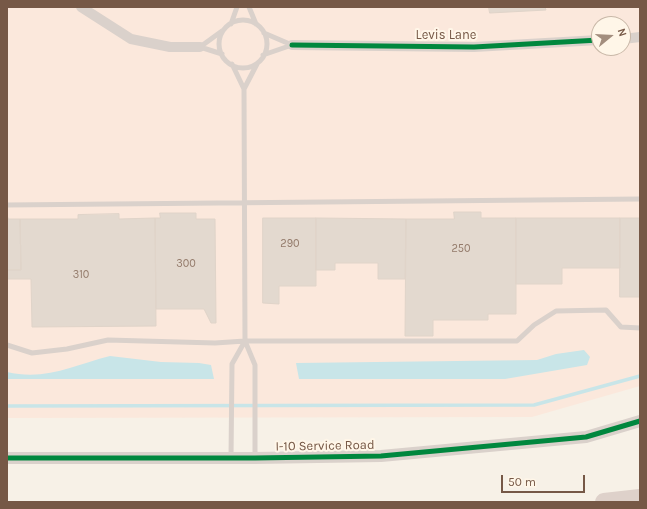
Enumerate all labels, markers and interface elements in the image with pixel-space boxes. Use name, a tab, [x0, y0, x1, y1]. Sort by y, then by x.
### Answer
north arrow	[591, 16, 631, 56]
street label: Levis Lane	[416, 27, 476, 43]
text: N	[615, 27, 629, 38]
house number: 290	[280, 237, 300, 251]
house number: 250	[451, 242, 471, 256]
house number: 300	[176, 257, 196, 271]
house number: 310	[73, 268, 89, 282]
street label: I-10 Service Road	[275, 437, 375, 455]
scale bar	[503, 467, 587, 493]
text: 50 m	[508, 475, 536, 489]

